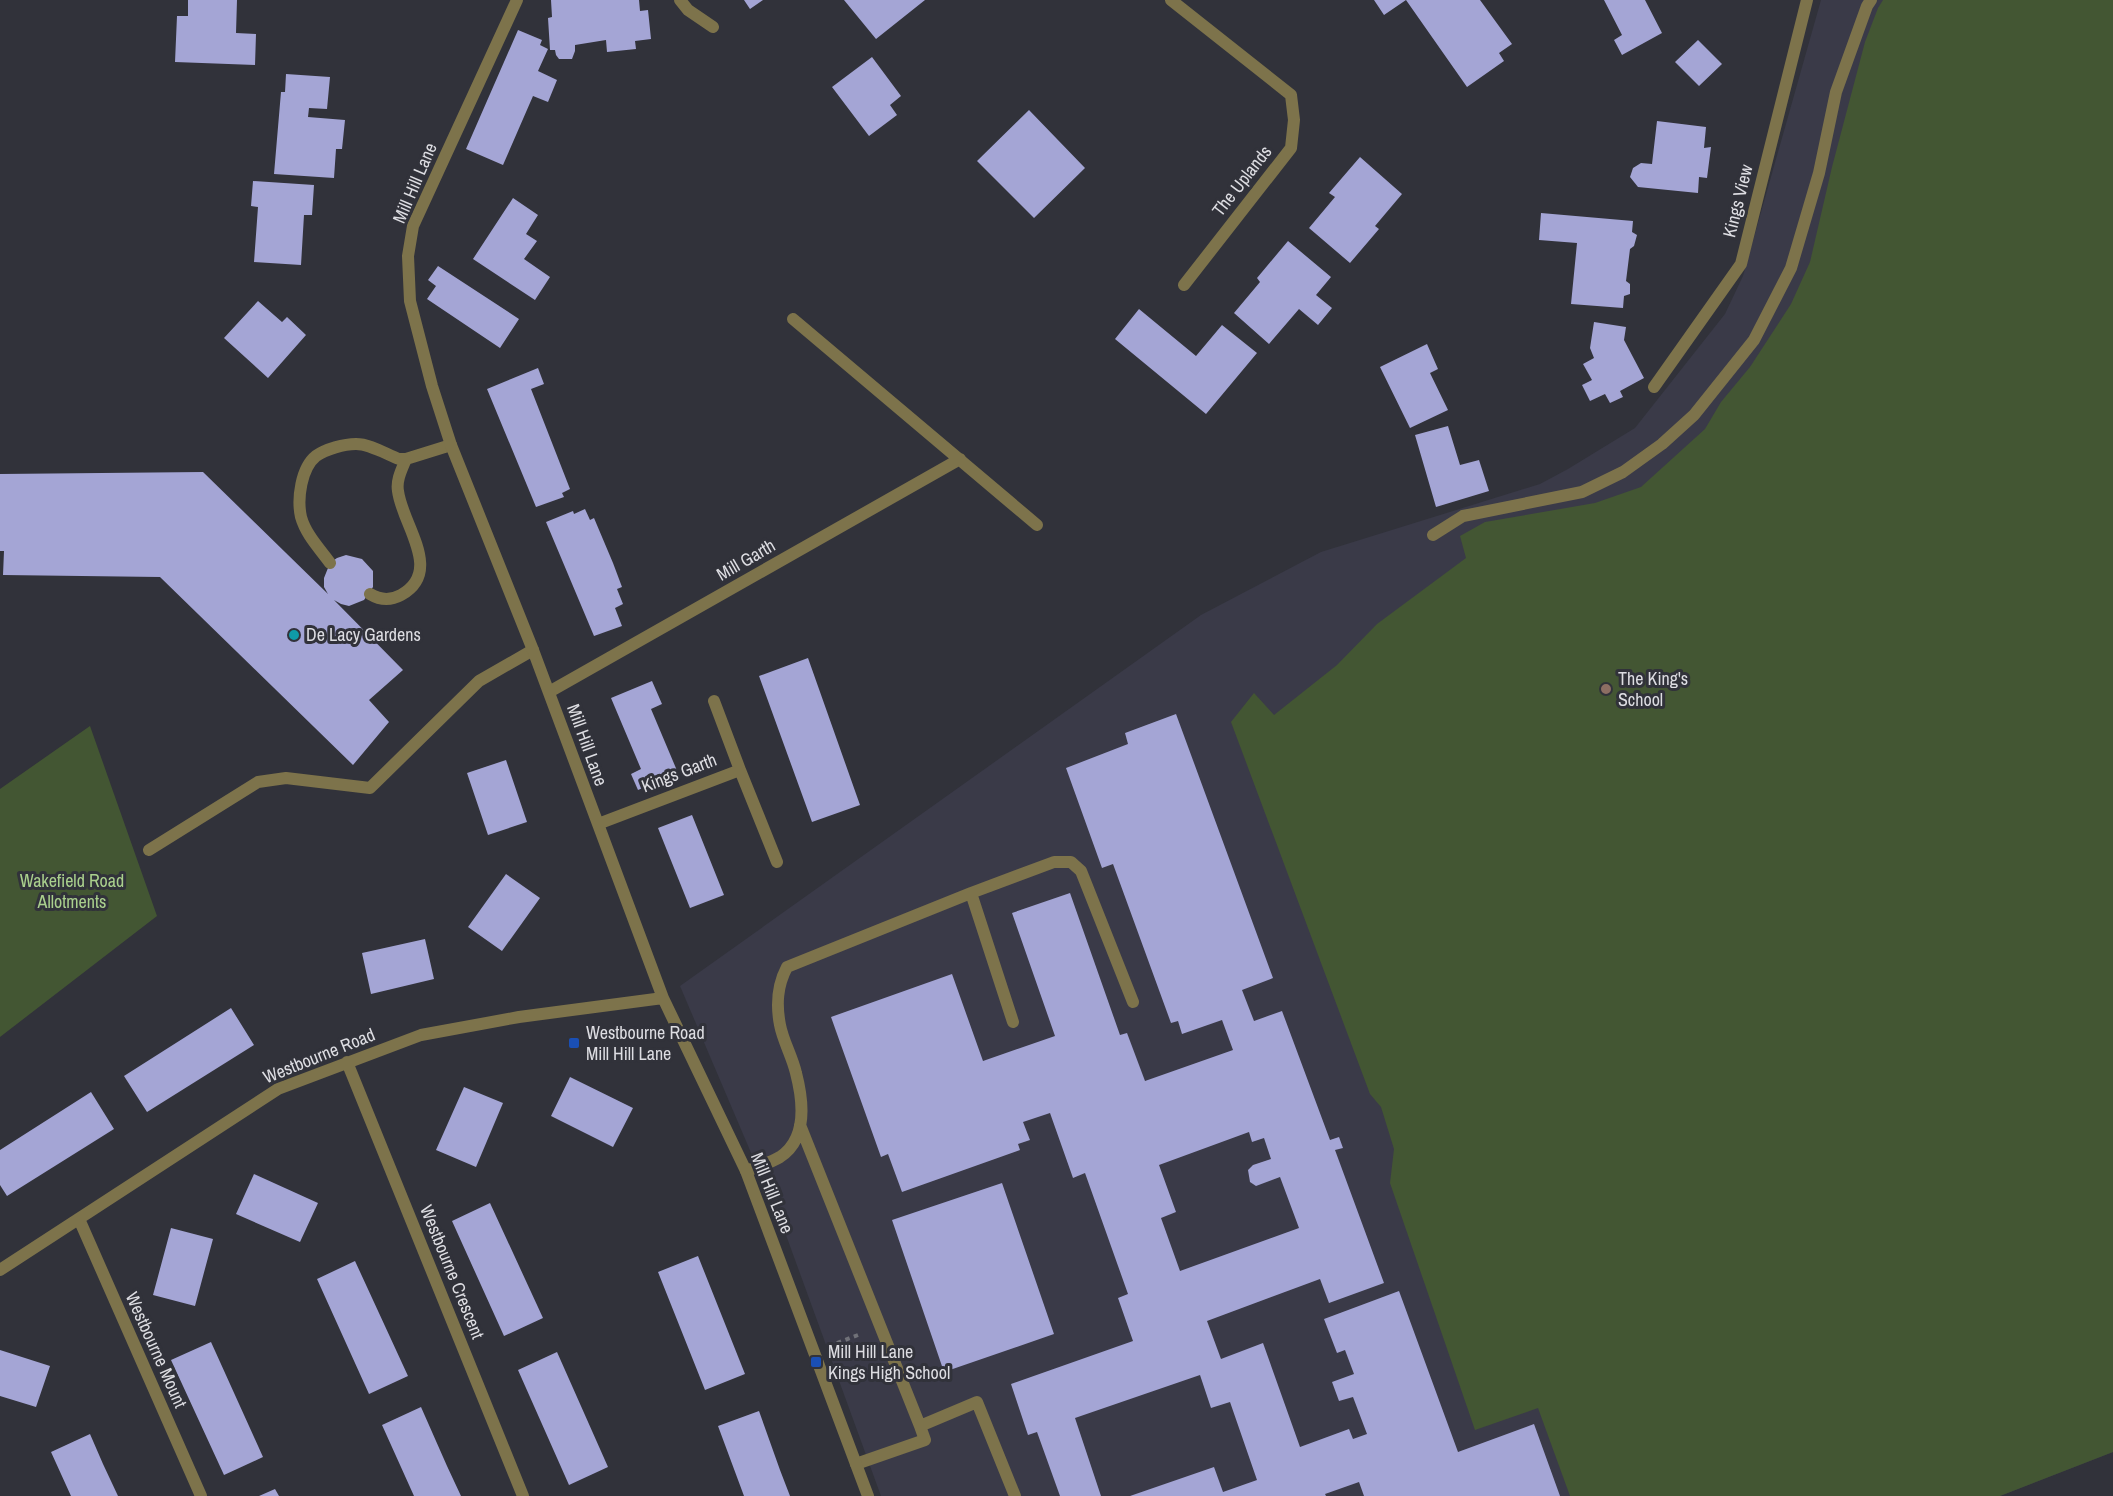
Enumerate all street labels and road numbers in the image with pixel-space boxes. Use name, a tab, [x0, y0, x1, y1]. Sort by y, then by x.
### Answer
street label: Mill Hill Lane	[386, 139, 443, 227]
street label: The Uplands	[1206, 140, 1277, 221]
street label: Kings View	[1716, 161, 1759, 240]
street label: Mill Garth	[712, 533, 780, 586]
street label: Mill Hill Lane	[561, 700, 614, 789]
street label: Kings Garth	[638, 747, 720, 798]
street label: Westbourne Road	[259, 1022, 379, 1089]
street label: Mill Hill Lane	[745, 1149, 800, 1237]
street label: Westbourne Crescent	[414, 1201, 491, 1343]
street label: Westbourne Mount	[120, 1288, 193, 1412]

